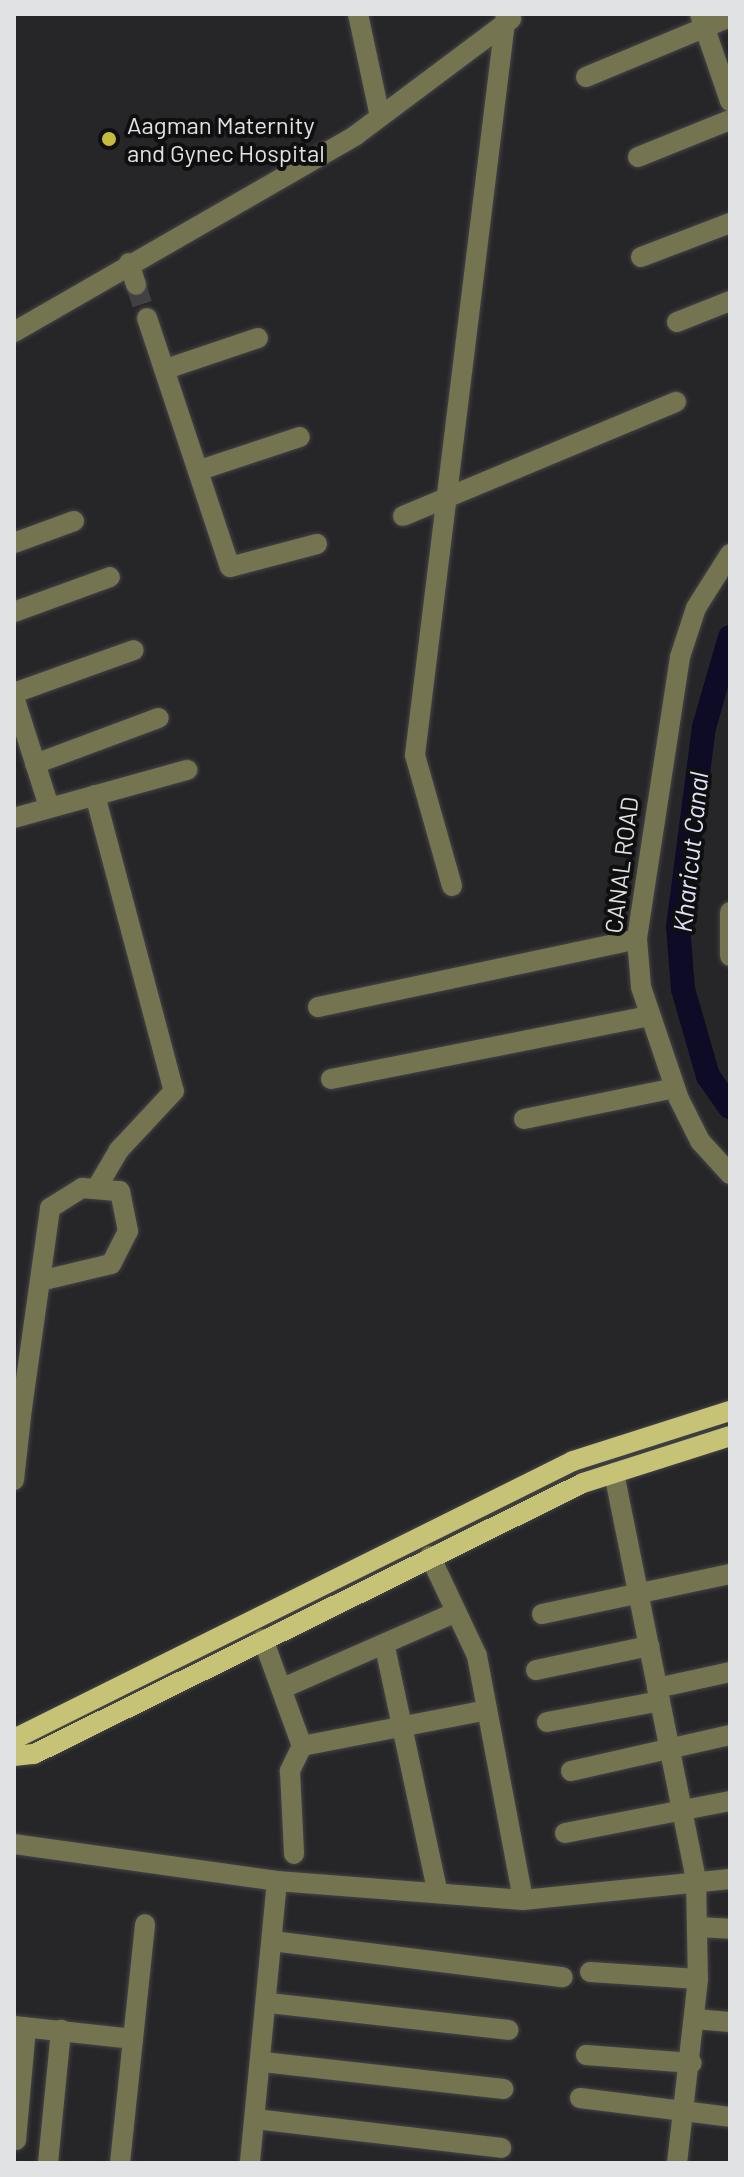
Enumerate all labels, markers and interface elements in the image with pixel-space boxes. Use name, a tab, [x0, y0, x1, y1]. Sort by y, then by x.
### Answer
place label: Aagman Maternity and Gynec Hospital	[127, 111, 325, 167]
marker: Aagman Maternity and Gynec Hospital	[98, 128, 120, 150]
water label: Kharicut Canal	[666, 770, 714, 934]
street label: CANAL ROAD	[598, 795, 644, 935]

